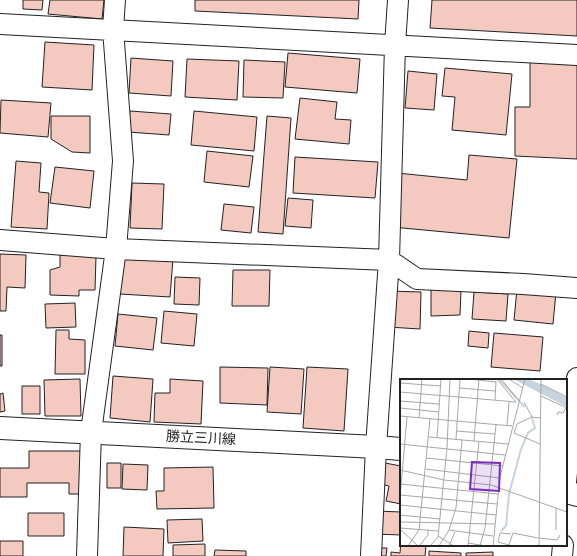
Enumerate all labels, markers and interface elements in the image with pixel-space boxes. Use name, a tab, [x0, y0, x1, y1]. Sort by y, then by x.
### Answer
inset map	[400, 379, 567, 546]
street label: 勝立三川線	[166, 428, 236, 448]

